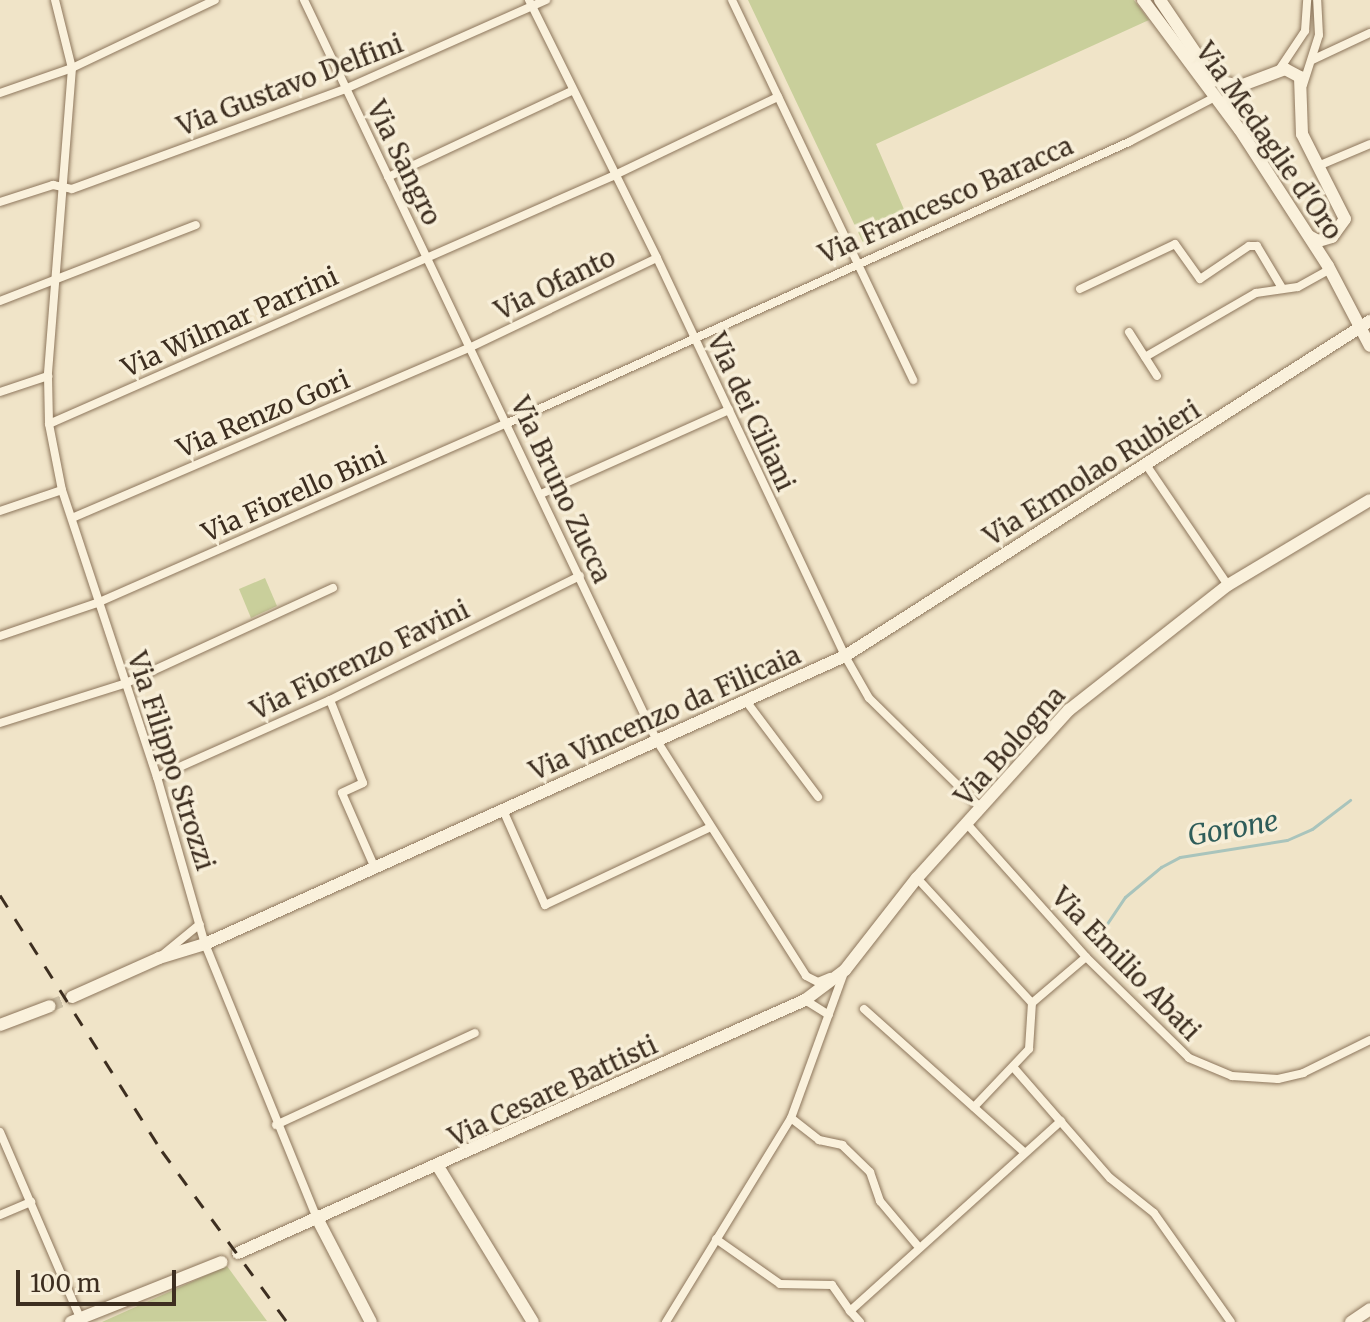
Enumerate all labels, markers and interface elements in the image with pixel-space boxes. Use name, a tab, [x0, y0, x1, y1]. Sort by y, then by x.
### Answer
street label: Via Gustavo Delfini	[173, 28, 407, 142]
street label: Via Medaglie d'Oro	[1189, 37, 1349, 245]
street label: Via Sangro	[360, 96, 448, 230]
street label: Via Francesco Baracca	[814, 130, 1078, 270]
street label: Via Ofanto	[490, 242, 620, 326]
street label: Via Wilmar Parrini	[117, 260, 343, 384]
street label: Via dei Ciliani	[701, 328, 801, 496]
street label: Via Renzo Gori	[172, 364, 354, 464]
street label: Via Bruno Zucca	[504, 392, 618, 588]
street label: Via Ermolao Rubieri	[978, 394, 1206, 552]
street label: Via Fiorello Bini	[197, 440, 391, 548]
street label: Via Fiorenzo Favini	[246, 594, 474, 726]
street label: Via Vincenzo da Filicaia	[525, 639, 805, 787]
street label: Via Filippo Strozzi	[121, 648, 221, 874]
street label: Via Bologna	[948, 680, 1072, 812]
water label: Gorone	[1185, 804, 1281, 852]
street label: Via Emilio Abati	[1045, 881, 1207, 1047]
street label: Via Cesare Battisti	[444, 1029, 662, 1153]
scale bar	[20, 1254, 180, 1304]
text: 100 m	[30, 1268, 100, 1299]

